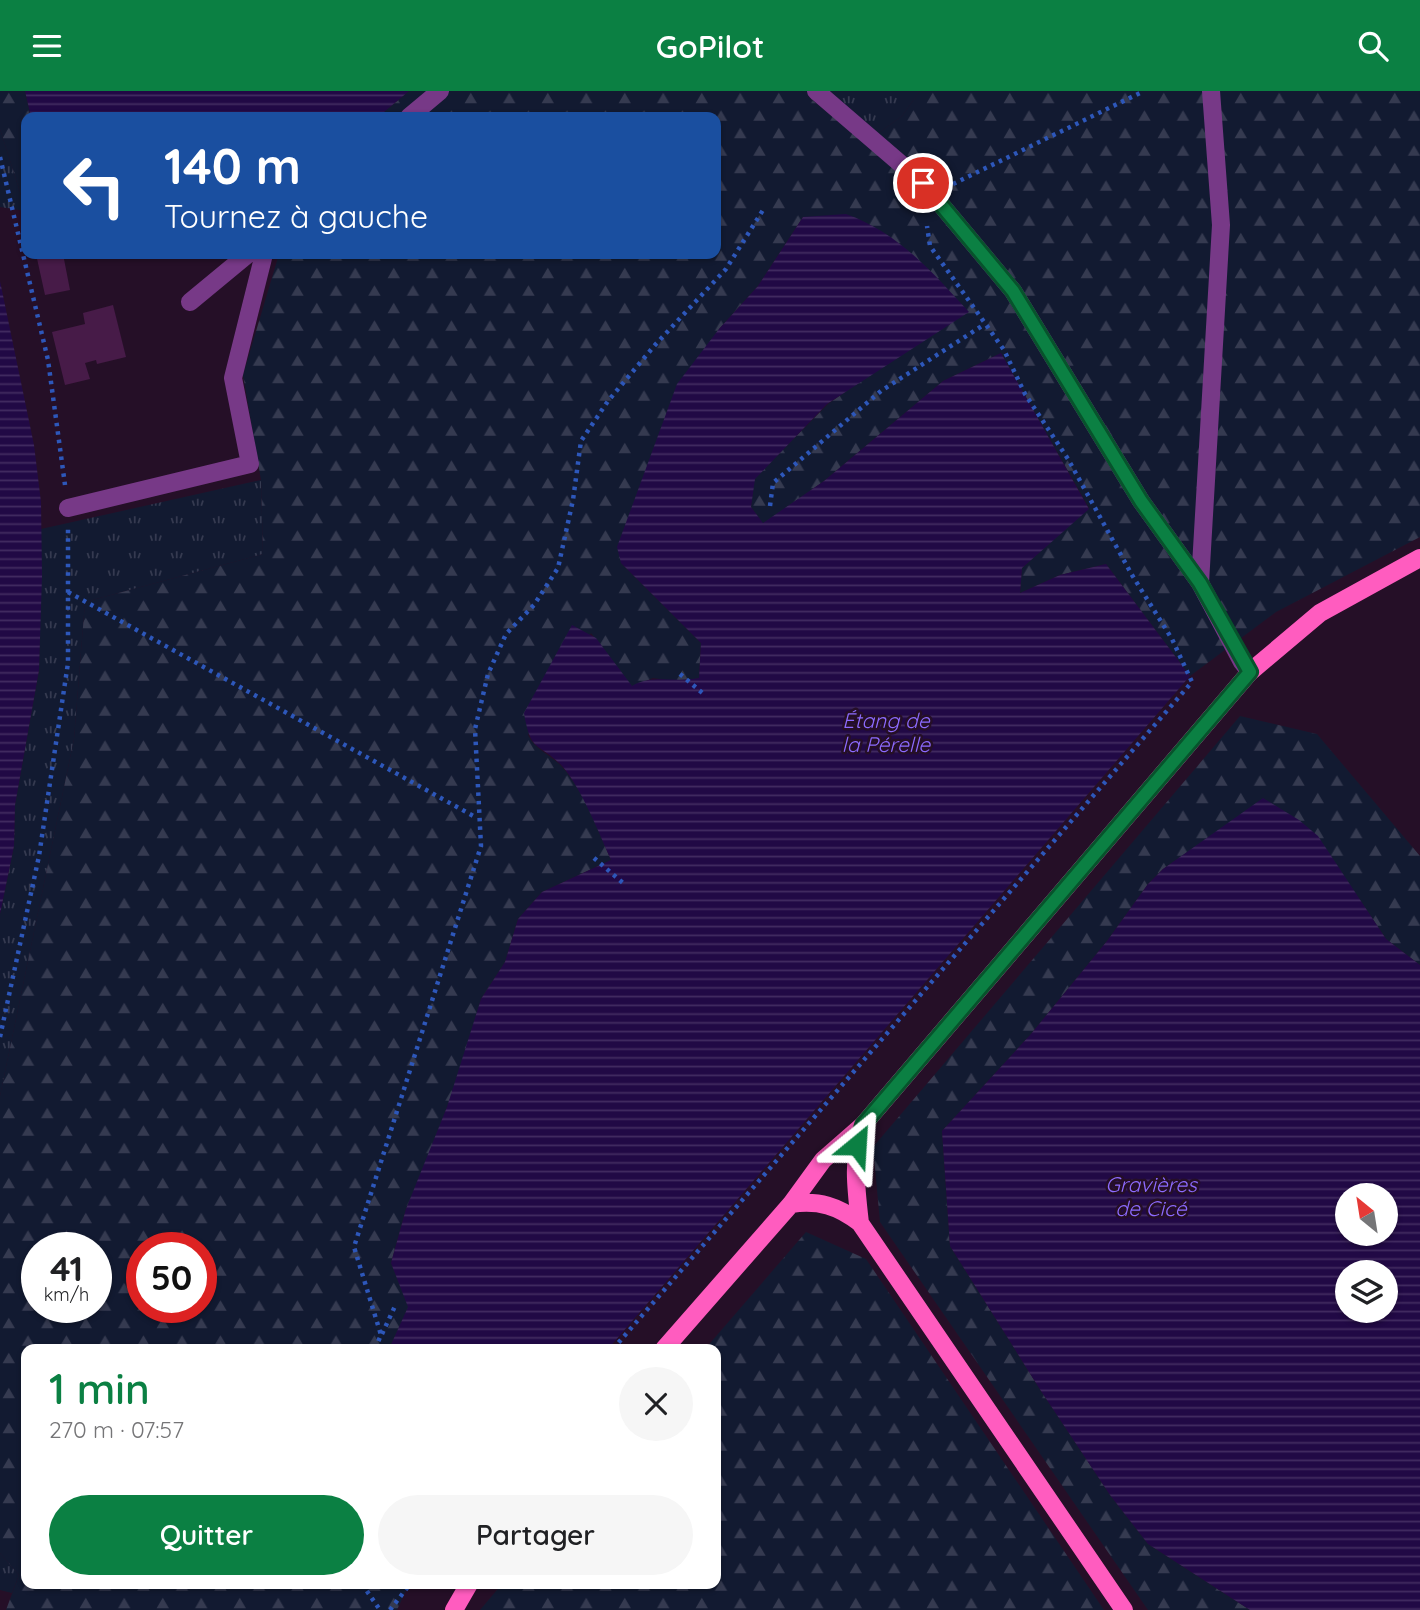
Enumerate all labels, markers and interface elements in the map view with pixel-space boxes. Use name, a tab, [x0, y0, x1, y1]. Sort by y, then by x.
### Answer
text: GoPilot	[656, 26, 764, 66]
icon: menu	[28, 27, 66, 65]
icon: search	[1354, 27, 1392, 65]
text: 140 m	[164, 135, 301, 196]
icon: left	[49, 140, 140, 231]
pin	[893, 153, 953, 213]
icon: arrive	[904, 164, 942, 202]
text: Tournez à gauche	[164, 196, 428, 236]
water label: Étang de la Pérelle	[842, 707, 931, 757]
position arrow	[820, 1108, 894, 1182]
water label: Gravières de Cicé	[1105, 1171, 1198, 1221]
north arrow	[1335, 1183, 1398, 1246]
map controls	[1335, 1183, 1398, 1323]
speed limit sign: 50	[126, 1232, 217, 1323]
text: 41	[50, 1246, 83, 1290]
button: layers	[1335, 1260, 1398, 1323]
text: km/h	[44, 1283, 89, 1306]
text: 1 min	[49, 1362, 150, 1415]
button: close	[619, 1367, 693, 1441]
text: 270 m · 07:57	[49, 1415, 184, 1444]
button: Quitter	[49, 1495, 364, 1575]
button: Partager	[378, 1495, 693, 1575]

